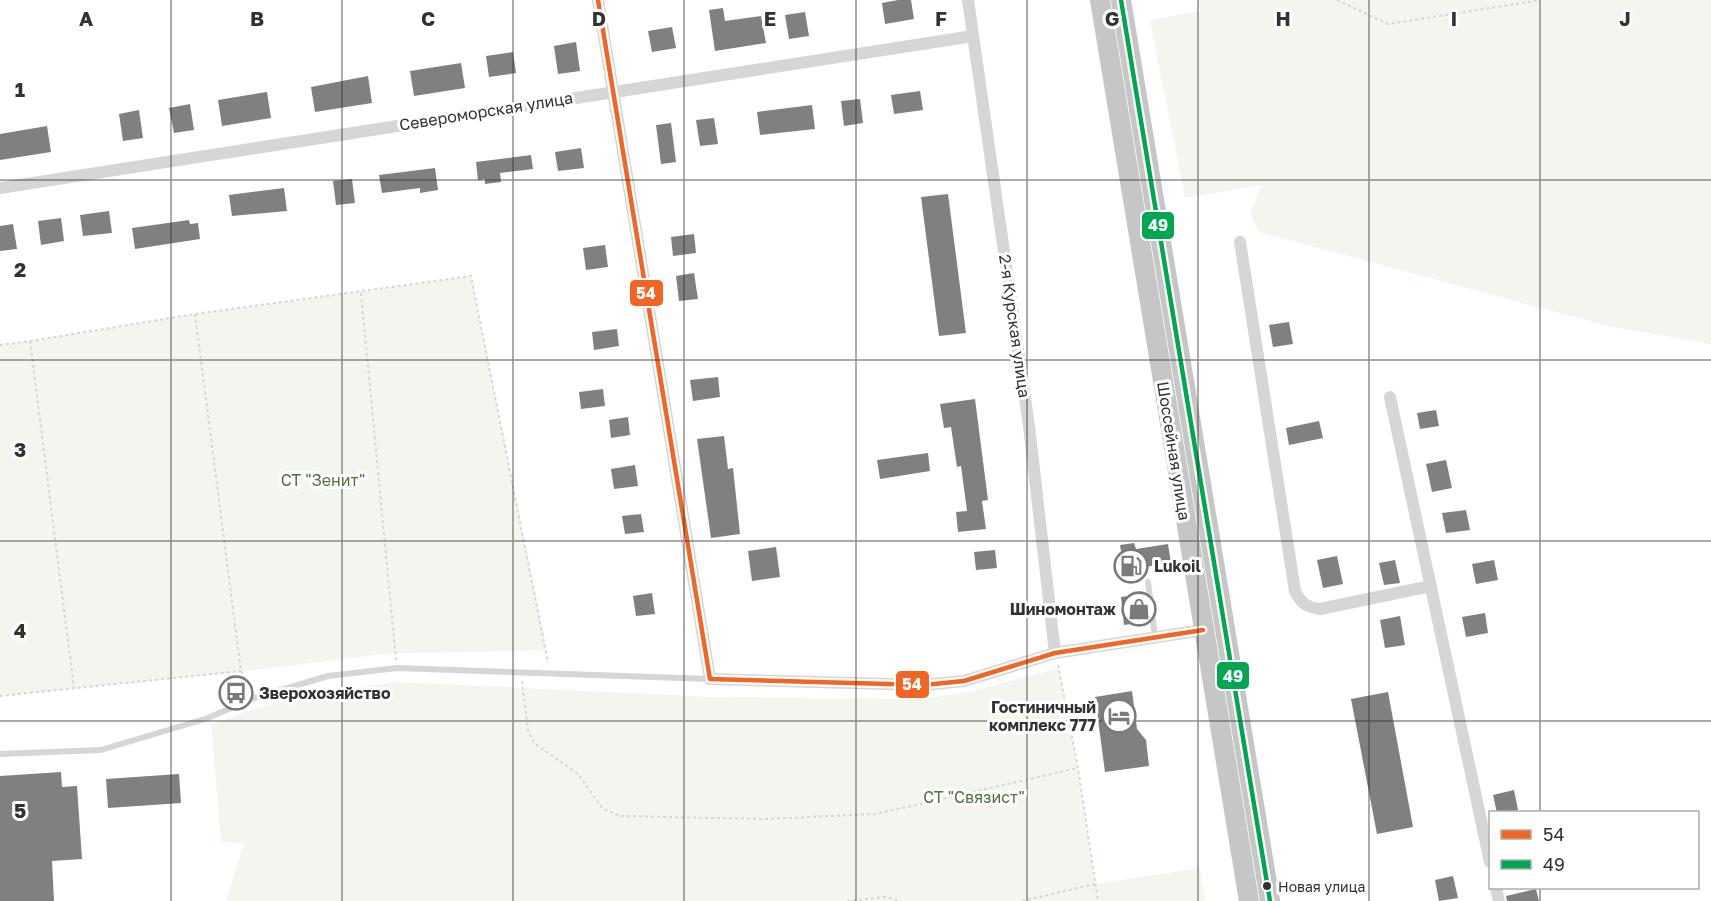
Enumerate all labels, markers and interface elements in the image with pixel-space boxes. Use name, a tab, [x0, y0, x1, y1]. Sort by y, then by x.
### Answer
text: A	[79, 6, 93, 30]
text: B	[250, 6, 264, 30]
text: C	[421, 6, 435, 30]
text: D	[592, 6, 606, 30]
text: E	[764, 6, 776, 30]
text: F	[935, 6, 947, 30]
text: G	[1105, 6, 1119, 30]
text: H	[1275, 6, 1291, 30]
text: I	[1451, 6, 1457, 30]
text: J	[1619, 6, 1631, 30]
text: 1	[15, 77, 25, 101]
street label: Североморская улица	[398, 87, 574, 135]
line badge: 49	[1141, 211, 1175, 240]
text: 49	[1148, 215, 1168, 235]
street label: 2-я Курская улица	[995, 253, 1035, 399]
text: 2	[14, 257, 26, 281]
line badge: 54	[629, 279, 664, 307]
text: 54	[636, 283, 656, 303]
street label: Шоссейная улица	[1153, 380, 1195, 522]
text: 3	[14, 437, 26, 461]
park label: СТ "Зенит"	[281, 470, 365, 490]
fuel station icon: Lukoil	[1113, 548, 1149, 584]
place label: Lukoil	[1154, 556, 1201, 576]
shop icon: Шиномонтаж	[1121, 591, 1157, 627]
place label: Шиномонтаж	[1010, 599, 1116, 619]
text: 4	[14, 618, 26, 642]
line badge: 49	[1216, 661, 1250, 690]
text: 49	[1223, 666, 1243, 686]
line badge: 54	[895, 670, 930, 699]
text: 54	[902, 674, 922, 694]
bus stop icon: Зверохозяйство	[218, 675, 254, 711]
place label: Зверохозяйство	[259, 683, 391, 703]
place label: Гостиничный комплекс 777	[989, 697, 1096, 735]
hotel icon: Гостиничный комплекс 777	[1101, 698, 1137, 734]
park label: СТ "Связист"	[923, 787, 1025, 807]
text: 5	[14, 798, 26, 822]
legend	[1489, 811, 1699, 889]
text: 54	[1543, 823, 1564, 845]
text: 49	[1543, 853, 1565, 875]
place label: Новая улица	[1278, 878, 1365, 895]
marker: Новая улица	[1261, 880, 1273, 892]

